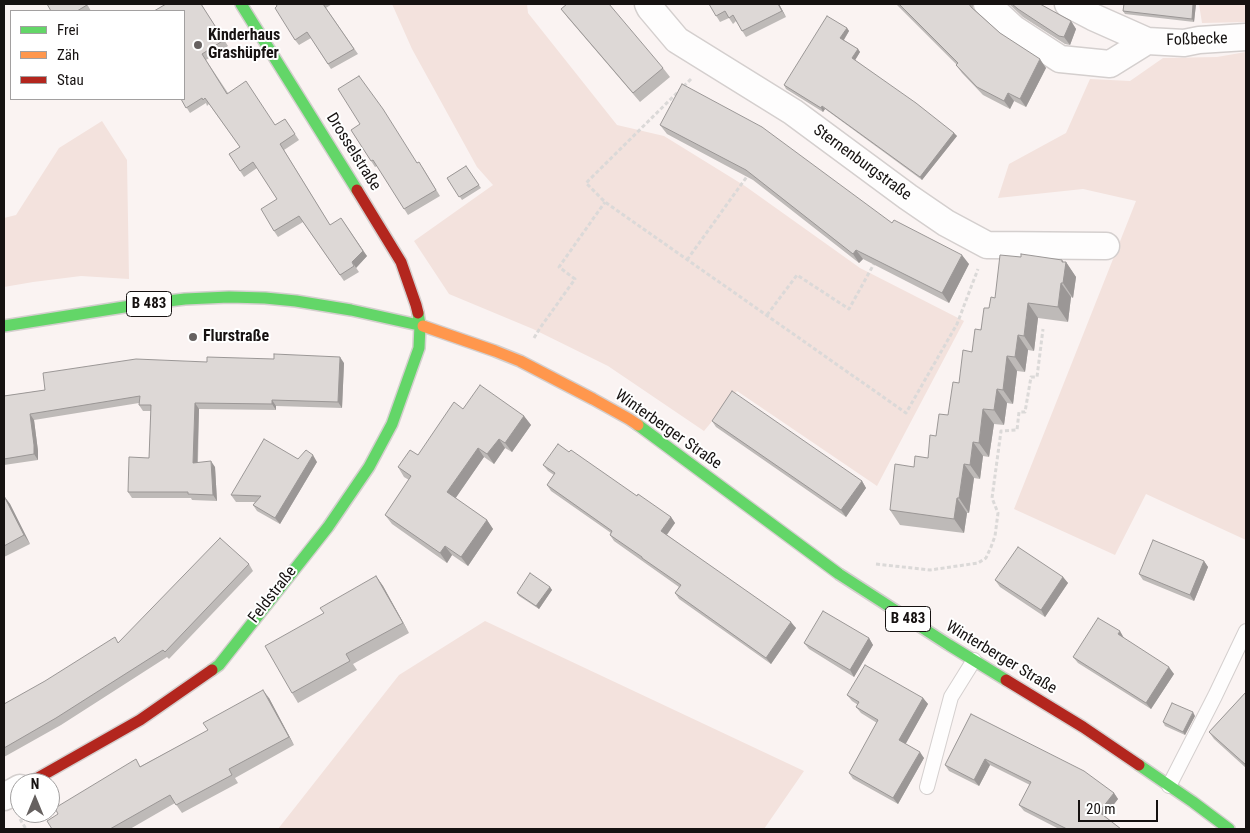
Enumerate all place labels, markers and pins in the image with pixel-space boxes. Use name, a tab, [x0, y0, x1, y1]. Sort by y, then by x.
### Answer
place label: Kinderhaus Grashüpfer	[208, 26, 280, 64]
marker: Kinderhaus Grashüpfer	[192, 39, 204, 51]
place label: Flurstraße	[203, 327, 269, 347]
marker: Flurstraße	[187, 331, 199, 343]

